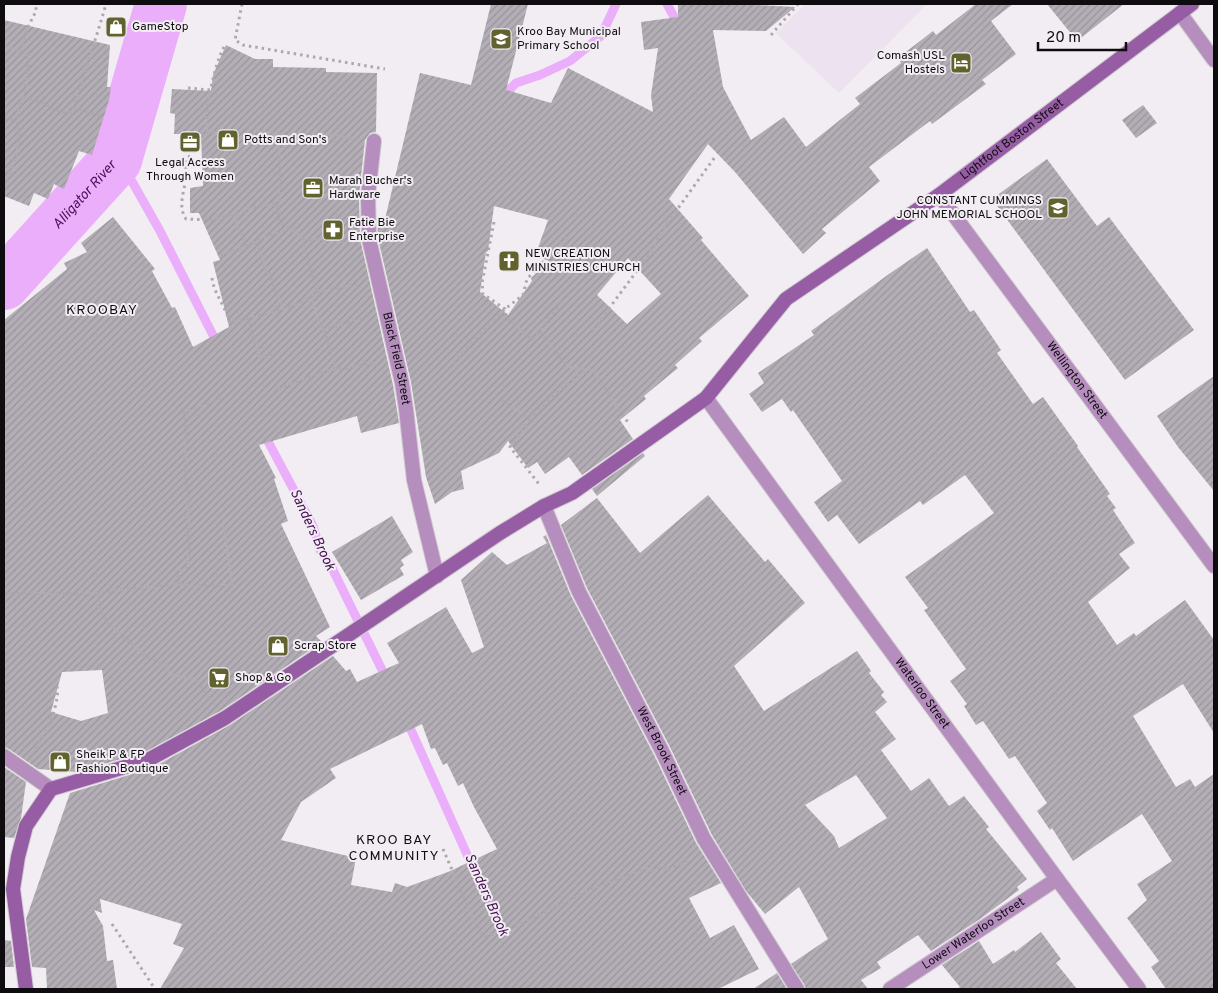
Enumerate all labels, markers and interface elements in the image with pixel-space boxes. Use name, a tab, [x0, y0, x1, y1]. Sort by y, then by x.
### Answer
shop icon: GameStop	[104, 15, 128, 39]
place label: GameStop	[132, 19, 189, 35]
scale bar	[1038, 20, 1126, 52]
place label: Kroo Bay Municipal Primary School	[517, 24, 621, 54]
school or university icon: Kroo Bay Municipal Primary School	[489, 27, 513, 51]
text: 20 m	[1046, 29, 1081, 48]
place label: Comash USL Hostels	[877, 48, 945, 78]
hotel icon: Comash USL Hostels	[949, 51, 973, 75]
street label: Lightfoot Boston Street	[957, 95, 1067, 184]
shop icon: Potts and Son's	[216, 128, 240, 152]
office icon: Legal Access Through Women	[178, 130, 202, 154]
place label: Potts and Son's	[244, 132, 327, 148]
place label: Legal Access Through Women	[146, 155, 234, 185]
water label: Alligator River	[49, 156, 121, 233]
place label: Marah Bucher's Hardware	[329, 173, 412, 203]
office icon: Marah Bucher's Hardware	[301, 176, 325, 200]
place label: CONSTANT CUMMINGS JOHN MEMORIAL SCHOOL	[896, 193, 1042, 223]
school or university icon: CONSTANT CUMMINGS JOHN MEMORIAL SCHOOL	[1046, 196, 1070, 220]
place label: Fatie Bie Enterprise	[349, 215, 405, 245]
pharmacy icon: Fatie Bie Enterprise	[321, 218, 345, 242]
place label: NEW CREATION MINISTRIES CHURCH	[525, 246, 640, 276]
church icon: NEW CREATION MINISTRIES CHURCH	[497, 249, 521, 273]
district label: KROOBAY	[66, 302, 138, 319]
street label: Black Field Street	[378, 311, 413, 406]
street label: Wellington Street	[1042, 338, 1111, 423]
water label: Sanders Brook	[286, 486, 339, 574]
shop icon: Scrap Store	[266, 634, 290, 658]
place label: Scrap Store	[294, 638, 356, 654]
street label: Waterloo Street	[890, 655, 953, 732]
supermarket icon: Shop & Go	[207, 666, 231, 690]
place label: Shop & Go	[235, 670, 292, 686]
street label: West Brook Street	[632, 704, 690, 798]
place label: Sheik P & FP Fashion Boutique	[76, 747, 168, 777]
shop icon: Sheik P & FP Fashion Boutique	[48, 750, 72, 774]
district label: KROO BAY COMMUNITY	[349, 832, 439, 865]
water label: Sanders Brook	[460, 851, 512, 940]
street label: Lower Waterloo Street	[919, 894, 1028, 974]

